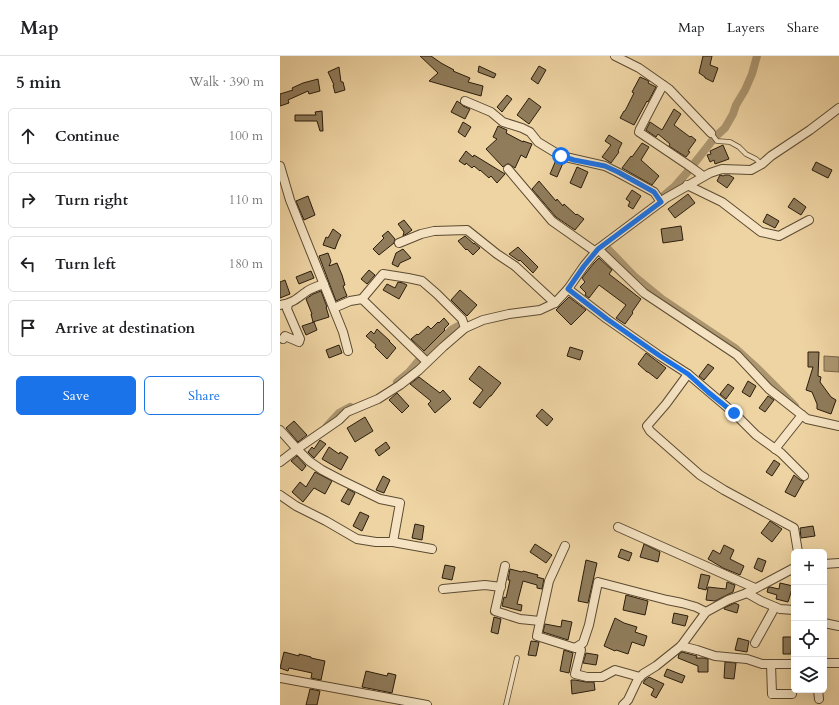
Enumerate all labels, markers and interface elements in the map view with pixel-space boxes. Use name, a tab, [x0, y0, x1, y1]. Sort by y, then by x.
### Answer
text: Map	[20, 15, 59, 41]
text: Map	[678, 18, 705, 37]
text: Layers	[727, 18, 765, 37]
text: Share	[787, 18, 819, 37]
text: 5 min	[16, 71, 61, 94]
text: Walk · 390 m	[189, 73, 264, 91]
icon: ahead	[17, 125, 39, 147]
text: Continue	[55, 126, 120, 146]
text: 100 m	[229, 127, 263, 145]
route start	[552, 147, 570, 165]
icon: right	[17, 189, 39, 211]
text: Turn right	[55, 190, 128, 210]
text: 110 m	[229, 191, 263, 209]
icon: left	[17, 253, 39, 275]
text: Turn left	[55, 254, 116, 274]
text: 180 m	[229, 255, 263, 273]
icon: arrive	[17, 317, 39, 339]
text: Arrive at destination	[55, 318, 195, 338]
button: Save	[16, 376, 136, 415]
button: Share	[144, 376, 264, 415]
route end	[725, 404, 743, 422]
map controls	[791, 549, 827, 693]
button: +	[791, 549, 827, 585]
button: −	[791, 585, 827, 621]
button: locate	[791, 621, 827, 657]
button: layers	[791, 657, 827, 693]

